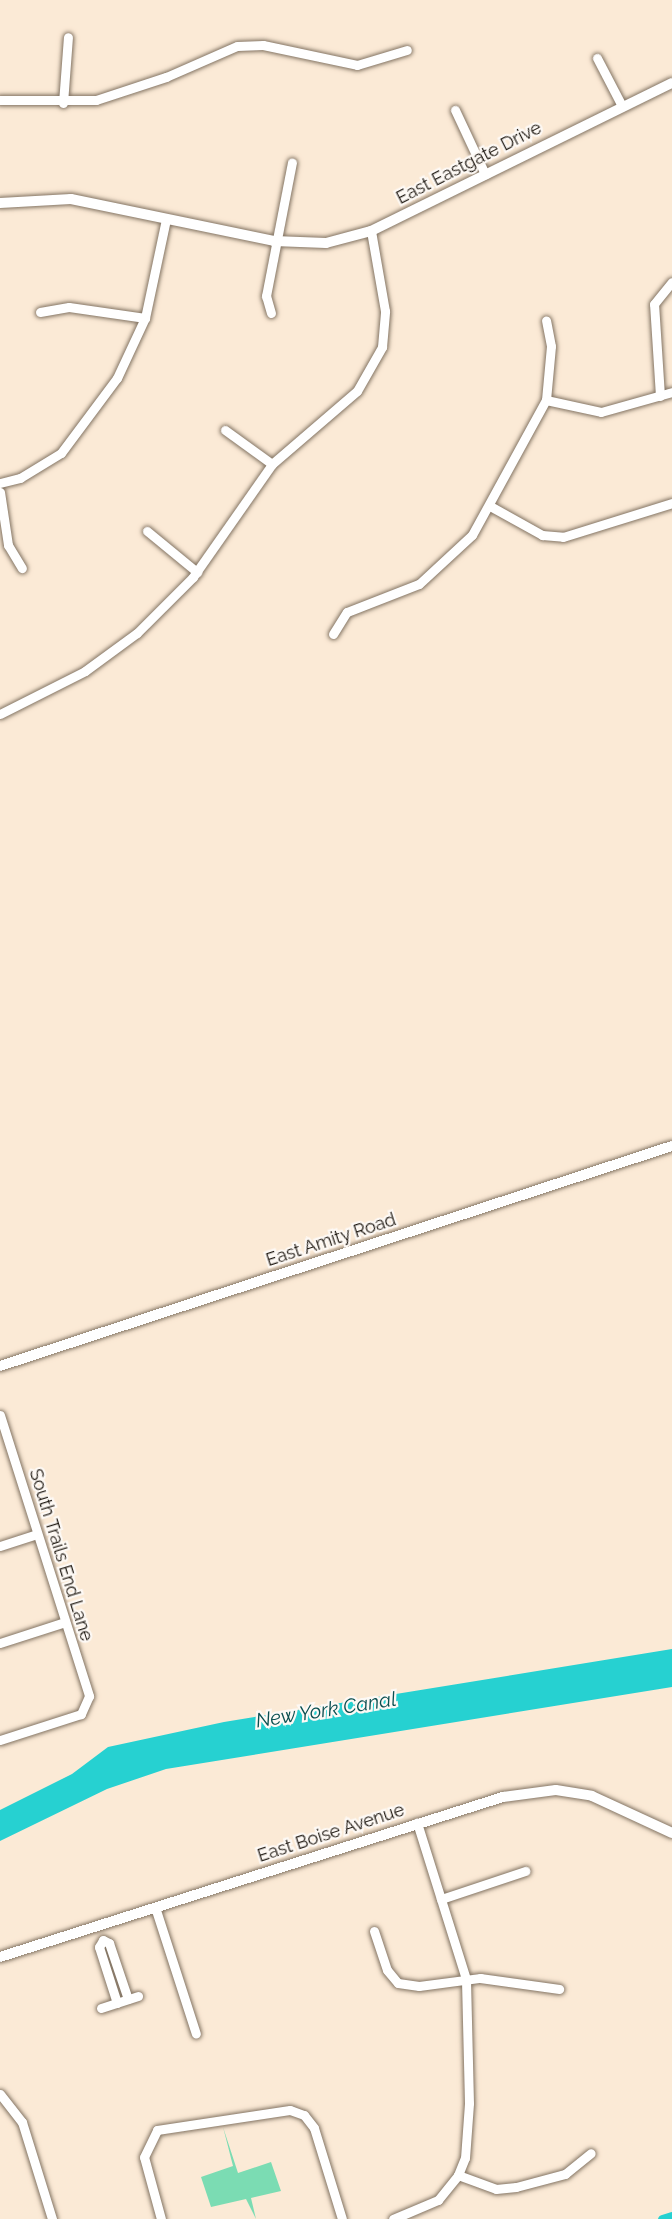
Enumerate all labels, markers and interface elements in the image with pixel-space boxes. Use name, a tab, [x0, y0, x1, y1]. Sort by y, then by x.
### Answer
street label: East Eastgate Drive	[393, 117, 545, 209]
street label: East Amity Road	[263, 1209, 399, 1271]
street label: South Trails End Lane	[24, 1466, 98, 1644]
water label: New York Canal	[253, 1687, 399, 1733]
street label: East Boise Avenue	[255, 1799, 407, 1867]

